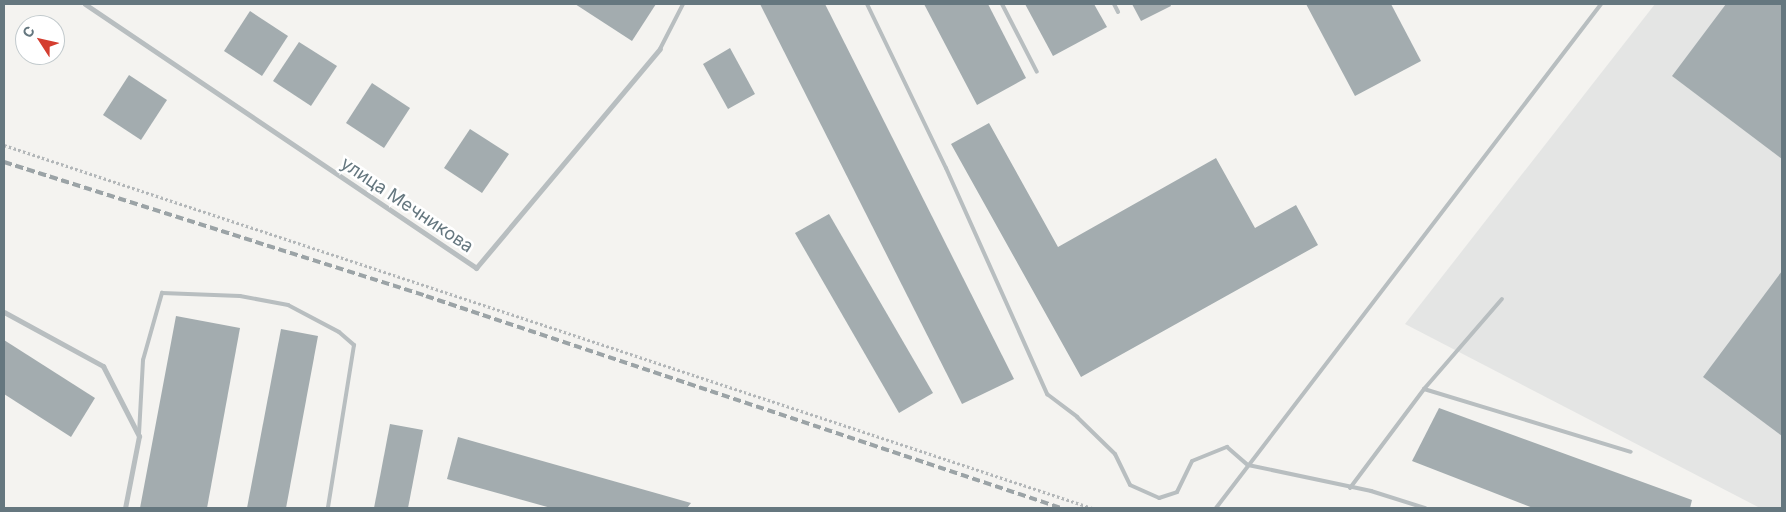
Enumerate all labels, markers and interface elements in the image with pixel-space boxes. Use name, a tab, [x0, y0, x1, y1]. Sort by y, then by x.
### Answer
north arrow	[15, 15, 65, 65]
text: С	[18, 23, 38, 41]
street label: улица Мечникова	[337, 153, 477, 257]

